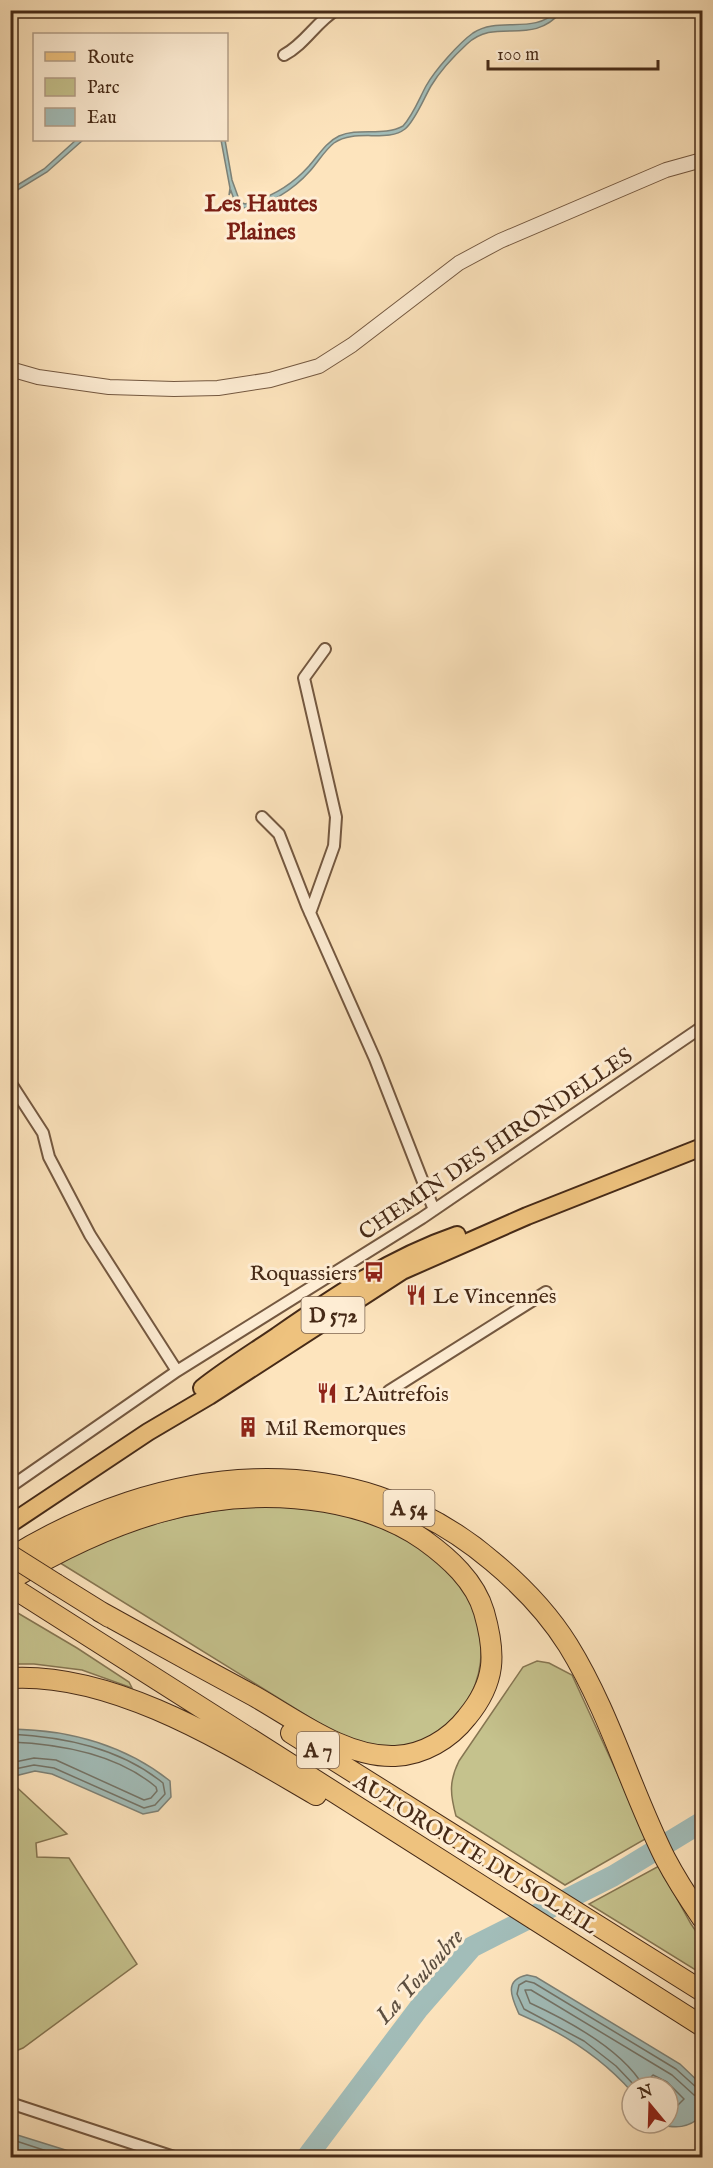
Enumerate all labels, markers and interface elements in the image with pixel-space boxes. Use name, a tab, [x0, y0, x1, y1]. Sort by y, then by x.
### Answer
legend	[33, 33, 228, 141]
scale bar	[488, 33, 658, 71]
text: 100 m	[497, 44, 539, 67]
text: Route	[87, 47, 134, 70]
text: Parc	[87, 77, 120, 100]
text: Eau	[87, 107, 117, 130]
district label: Les Hautes Plaines	[204, 189, 318, 248]
street label: CHEMIN DES HIRONDELLES	[354, 1042, 639, 1247]
place label: Roquassiers	[250, 1260, 357, 1288]
bus stop icon: Roquassiers	[362, 1260, 386, 1284]
restaurant icon: Le Vincennes	[404, 1283, 428, 1307]
place label: Le Vincennes	[433, 1283, 557, 1311]
road number: D 572	[302, 1297, 364, 1333]
restaurant icon: L'Autrefois	[315, 1381, 339, 1405]
place label: L'Autrefois	[344, 1381, 449, 1409]
building icon: Mil Remorques	[236, 1415, 260, 1439]
place label: Mil Remorques	[265, 1415, 406, 1443]
road number: A 54	[384, 1490, 434, 1526]
road number: A 7	[297, 1732, 339, 1768]
street label: AUTOROUTE DU SOLEIL	[347, 1768, 602, 1942]
water label: La Touloubre	[368, 1923, 471, 2032]
north arrow	[620, 2075, 680, 2135]
text: N	[635, 2081, 656, 2105]

